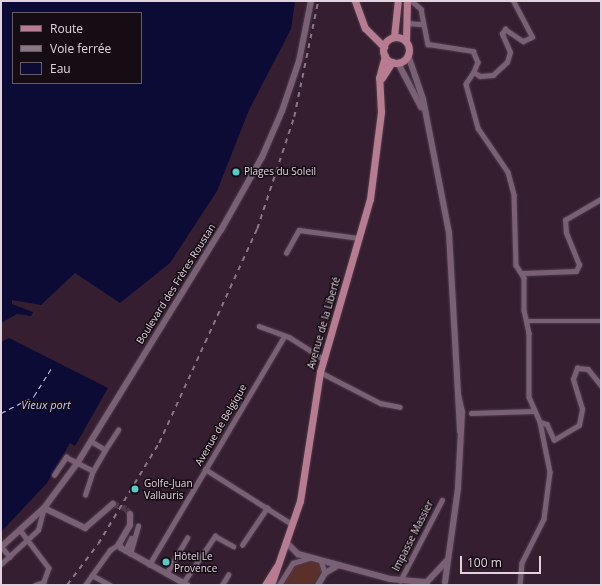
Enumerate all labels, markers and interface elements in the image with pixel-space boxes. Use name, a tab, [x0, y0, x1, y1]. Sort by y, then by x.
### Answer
legend	[12, 12, 142, 84]
text: Route	[50, 20, 83, 37]
text: Voie ferrée	[50, 40, 111, 57]
text: Eau	[50, 60, 71, 77]
place label: Plages du Soleil	[244, 166, 316, 178]
marker: Plages du Soleil	[231, 167, 241, 177]
street label: Boulevard des Frères Roustan	[134, 222, 218, 346]
street label: Avenue de la Liberté	[305, 276, 343, 370]
street label: Avenue de Belgique	[193, 382, 249, 468]
water label: Vieux port	[21, 398, 71, 412]
place label: Golfe-Juan Vallauris	[144, 477, 193, 500]
marker: Golfe-Juan Vallauris	[129, 483, 141, 495]
street label: Impasse Massier	[390, 499, 436, 573]
scale bar	[462, 548, 543, 574]
place label: Hôtel Le Provence	[174, 550, 217, 574]
text: 100 m	[467, 554, 502, 571]
marker: Hôtel Le Provence	[161, 557, 171, 567]

